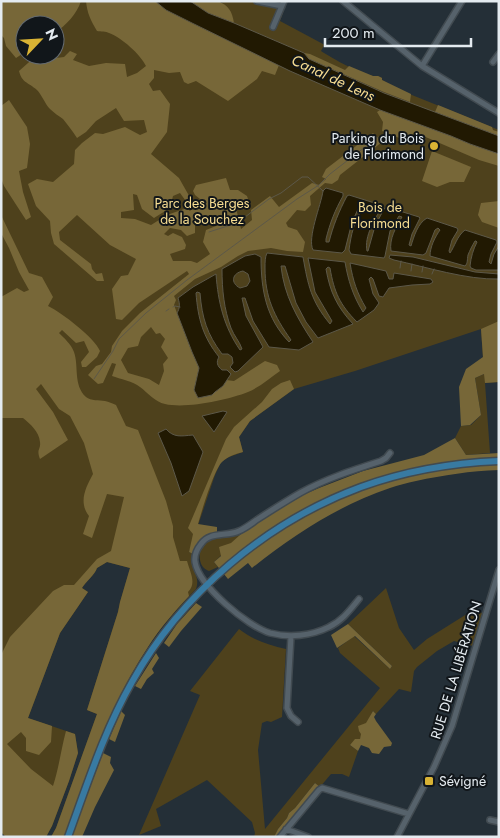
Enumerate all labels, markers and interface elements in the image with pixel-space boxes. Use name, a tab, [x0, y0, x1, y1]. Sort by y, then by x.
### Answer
north arrow	[15, 15, 65, 65]
scale bar	[325, 15, 471, 47]
text: 200 m	[332, 22, 375, 44]
text: N	[40, 25, 63, 44]
water label: Canal de Lens	[288, 49, 379, 107]
place label: Parking du Bois de Florimond	[332, 128, 424, 164]
marker: Parking du Bois de Florimond	[428, 140, 440, 152]
park label: Parc des Berges de la Souchez	[155, 193, 250, 229]
park label: Bois de Florimond	[350, 197, 410, 233]
street label: RUE DE LA LIBÉRATION	[425, 599, 487, 741]
place label: Sévigné	[439, 771, 486, 791]
marker: Sévigné	[423, 775, 435, 787]

